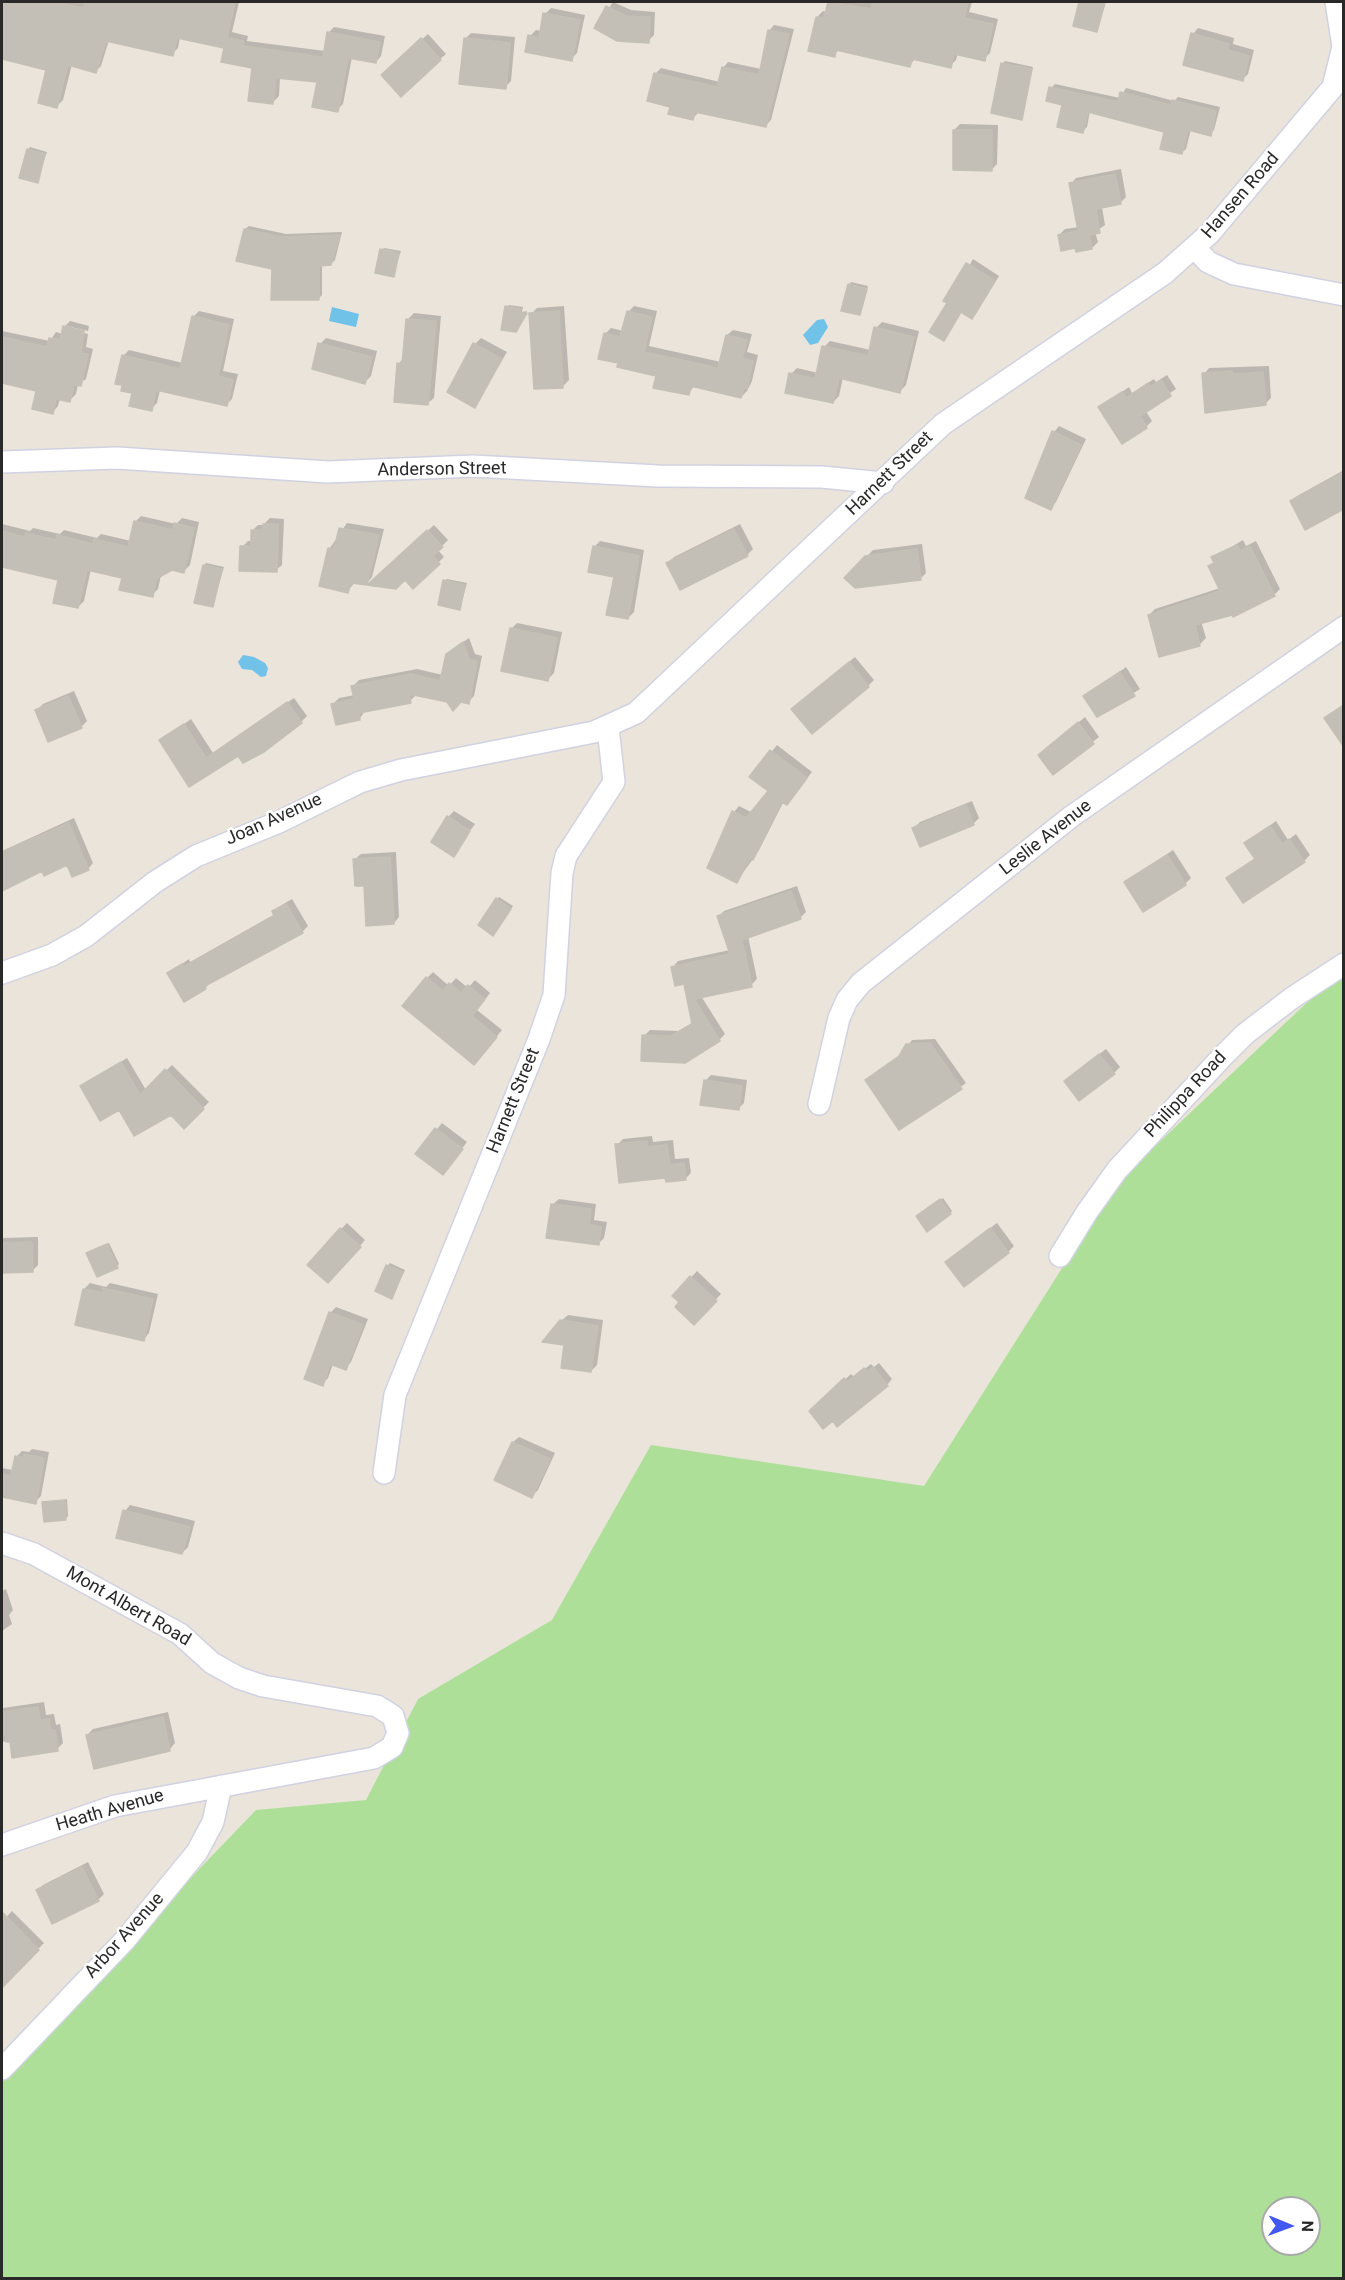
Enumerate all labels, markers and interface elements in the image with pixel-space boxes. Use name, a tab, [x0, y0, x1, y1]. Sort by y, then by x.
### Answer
street label: Hansen Road	[1198, 148, 1284, 244]
street label: Harnett Street	[842, 427, 938, 521]
street label: Anderson Street	[377, 458, 507, 482]
street label: Joan Avenue	[222, 789, 326, 851]
street label: Leslie Avenue	[996, 796, 1096, 880]
street label: Harnett Street	[483, 1045, 545, 1157]
street label: Philippa Road	[1141, 1047, 1231, 1143]
street label: Mont Albert Road	[62, 1563, 194, 1651]
street label: Heath Avenue	[54, 1785, 166, 1837]
street label: Arbor Avenue	[81, 1889, 169, 1983]
north arrow	[1261, 2196, 1321, 2256]
text: N	[1298, 2220, 1317, 2232]

